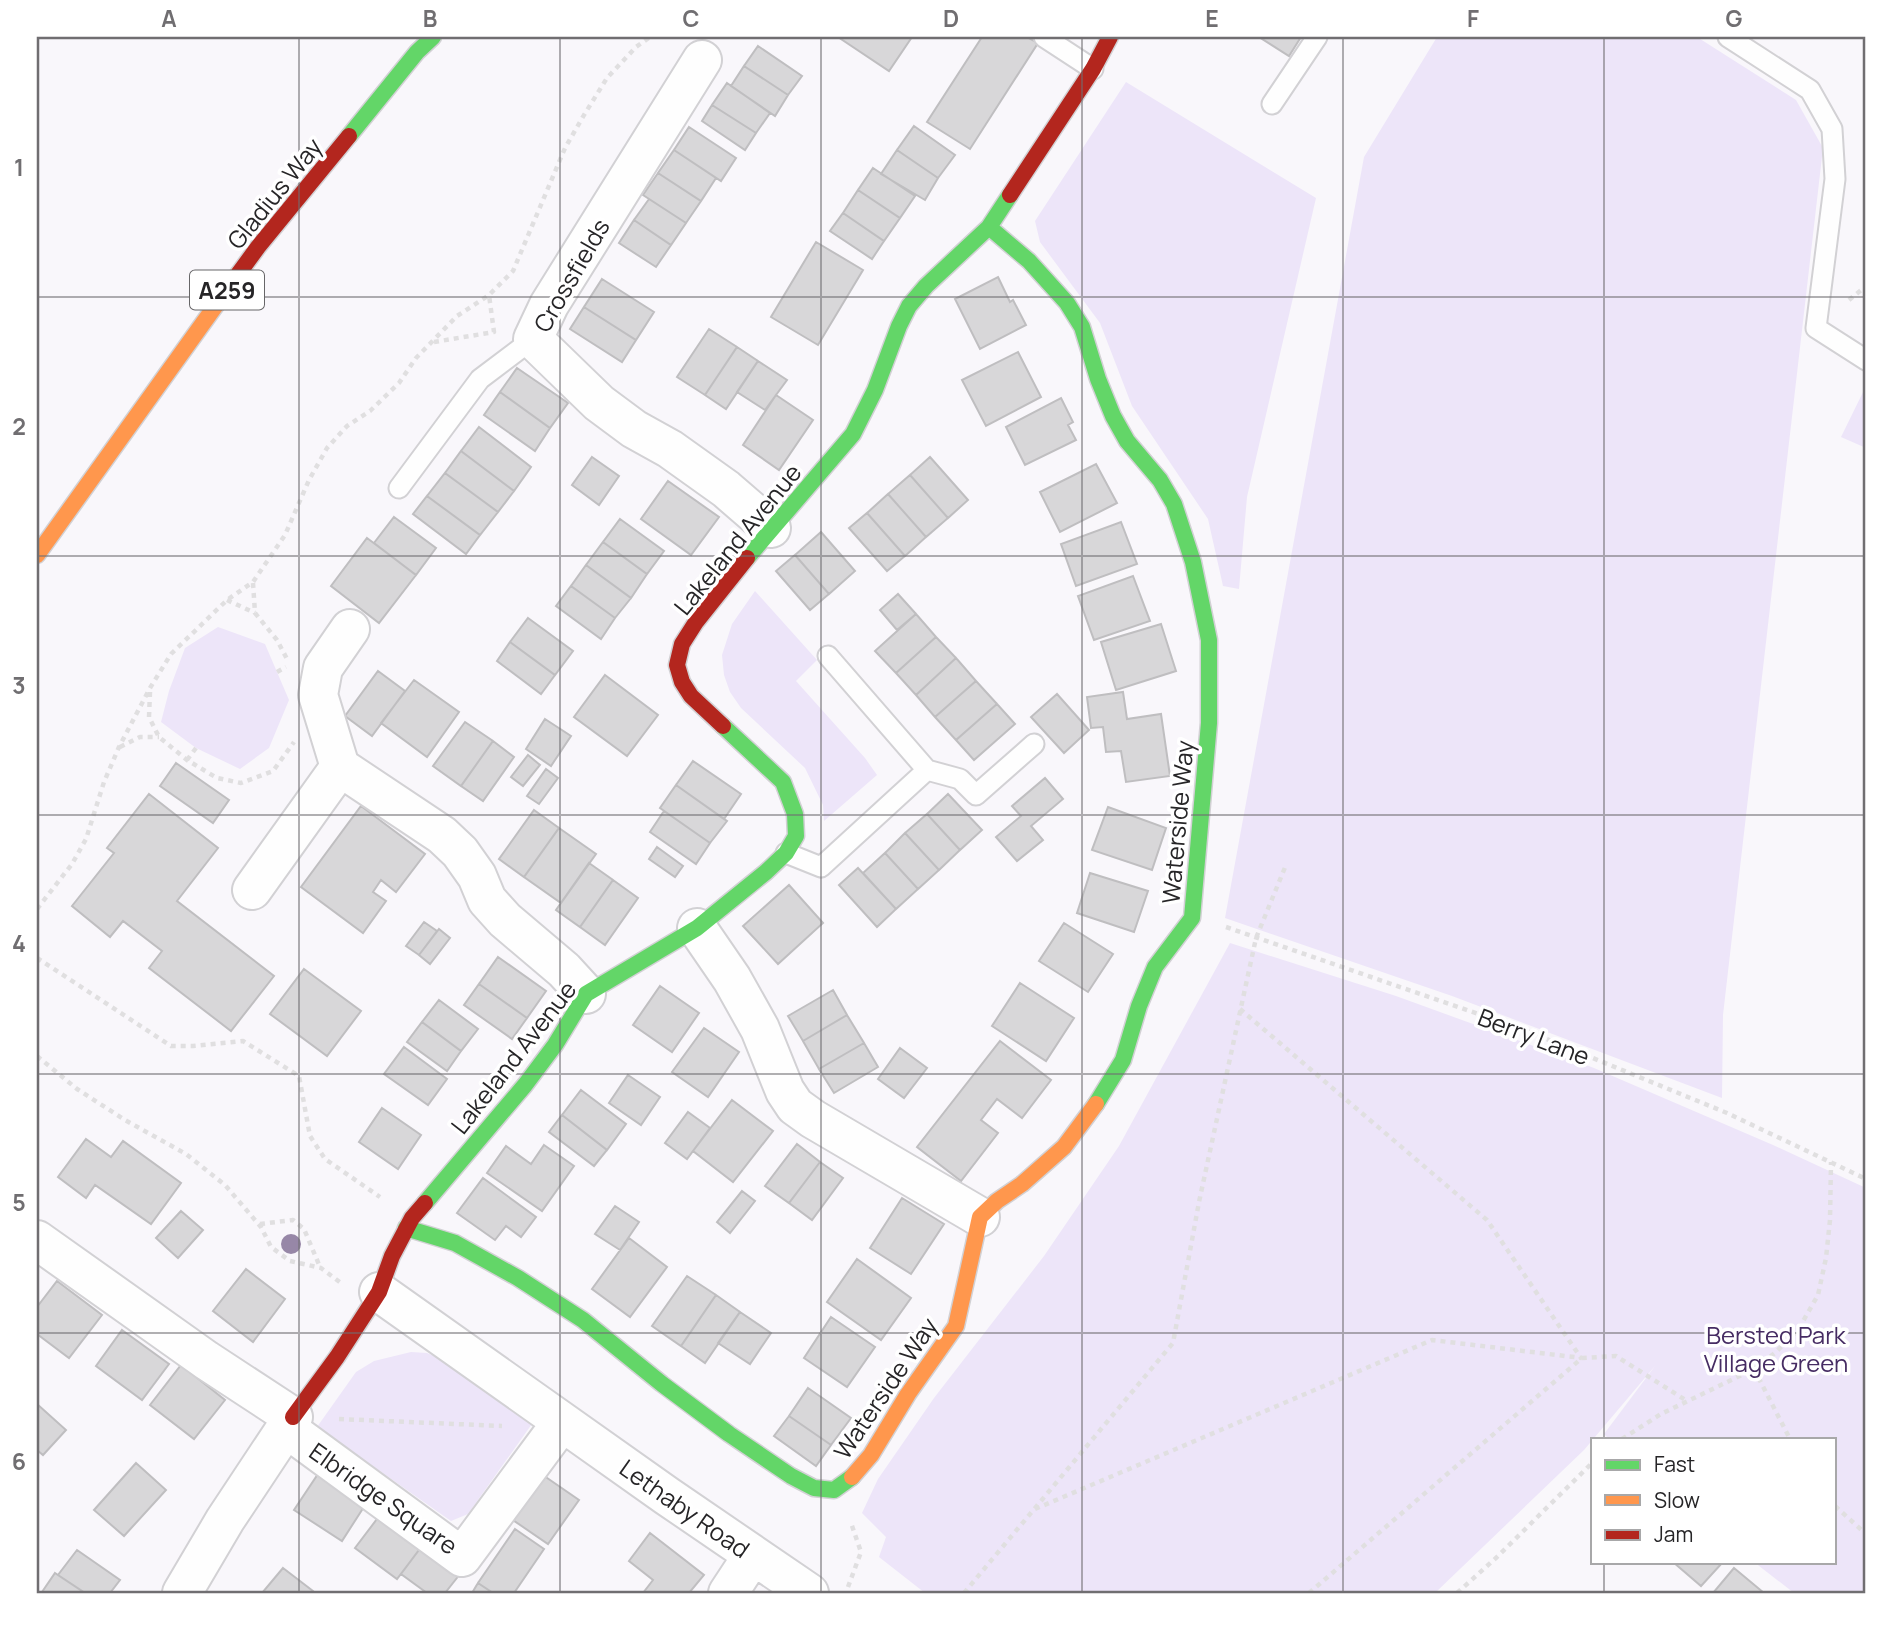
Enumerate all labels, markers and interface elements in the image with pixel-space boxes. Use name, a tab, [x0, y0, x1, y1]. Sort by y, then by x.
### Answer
text: A	[161, 2, 177, 34]
text: B	[423, 2, 437, 34]
text: C	[683, 2, 700, 34]
text: D	[943, 2, 959, 34]
text: E	[1205, 2, 1219, 34]
text: F	[1467, 2, 1479, 34]
text: G	[1726, 2, 1743, 34]
street label: Gladius Way	[219, 130, 329, 255]
text: 1	[14, 151, 24, 183]
street label: Crossfields	[525, 212, 617, 338]
road number: A259	[190, 270, 264, 310]
text: 2	[12, 410, 26, 442]
street label: Lakeland Avenue	[666, 457, 808, 621]
text: 3	[12, 669, 26, 701]
street label: Waterside Way	[1153, 739, 1201, 905]
text: 4	[12, 927, 26, 959]
street label: Lakeland Avenue	[443, 974, 583, 1140]
street label: Berry Lane	[1473, 1000, 1595, 1072]
text: 5	[12, 1186, 26, 1218]
street label: Waterside Way	[825, 1311, 945, 1465]
park label: Bersted Park Village Green	[1704, 1318, 1848, 1379]
street label: Elbridge Square	[303, 1435, 465, 1561]
legend	[1591, 1438, 1836, 1564]
text: 6	[12, 1445, 26, 1477]
text: Fast	[1654, 1450, 1695, 1478]
street label: Lethaby Road	[614, 1451, 756, 1565]
text: Slow	[1654, 1486, 1700, 1514]
text: Jam	[1654, 1520, 1693, 1548]

